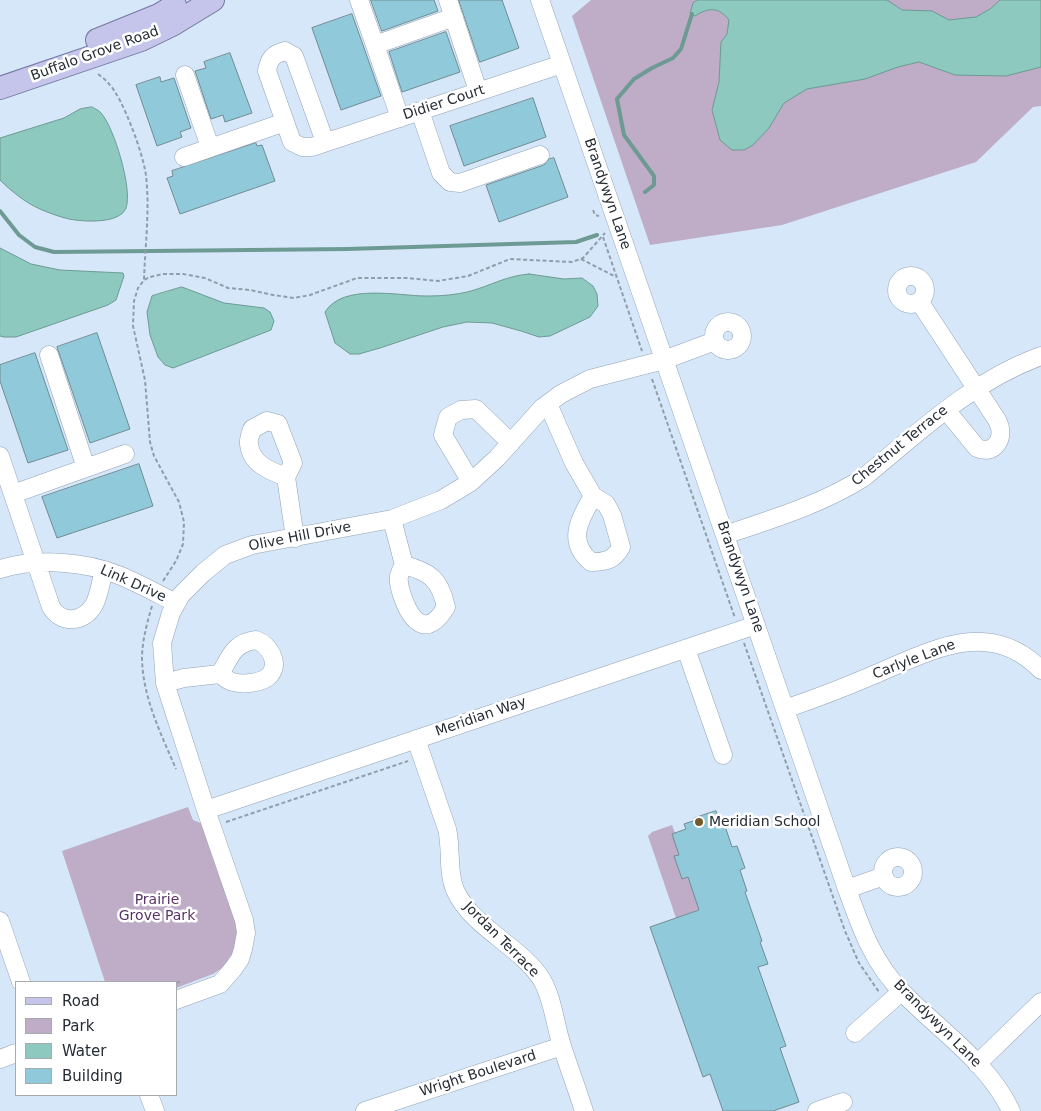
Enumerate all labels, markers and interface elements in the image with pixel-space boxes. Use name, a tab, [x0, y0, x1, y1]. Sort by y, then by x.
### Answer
street label: Buffalo Grove Road	[29, 23, 161, 85]
street label: Didier Court	[401, 82, 487, 124]
street label: Brandywyn Lane	[580, 136, 634, 252]
street label: Chestnut Terrace	[849, 402, 951, 490]
street label: Olive Hill Drive	[247, 519, 353, 555]
street label: Brandywyn Lane	[713, 519, 767, 635]
street label: Link Drive	[97, 562, 169, 606]
street label: Carlyle Lane	[870, 637, 958, 683]
street label: Meridian Way	[433, 694, 529, 740]
place label: Meridian School	[709, 814, 820, 830]
marker: Meridian School	[693, 816, 705, 828]
park label: Prairie Grove Park	[119, 892, 195, 924]
street label: Jordan Terrace	[460, 899, 542, 981]
street label: Brandywyn Lane	[890, 977, 984, 1071]
legend	[15, 981, 178, 1096]
text: Road	[62, 992, 100, 1010]
text: Park	[62, 1017, 94, 1035]
text: Water	[62, 1042, 106, 1060]
street label: Wright Boulevard	[418, 1047, 538, 1101]
text: Building	[62, 1067, 123, 1085]

